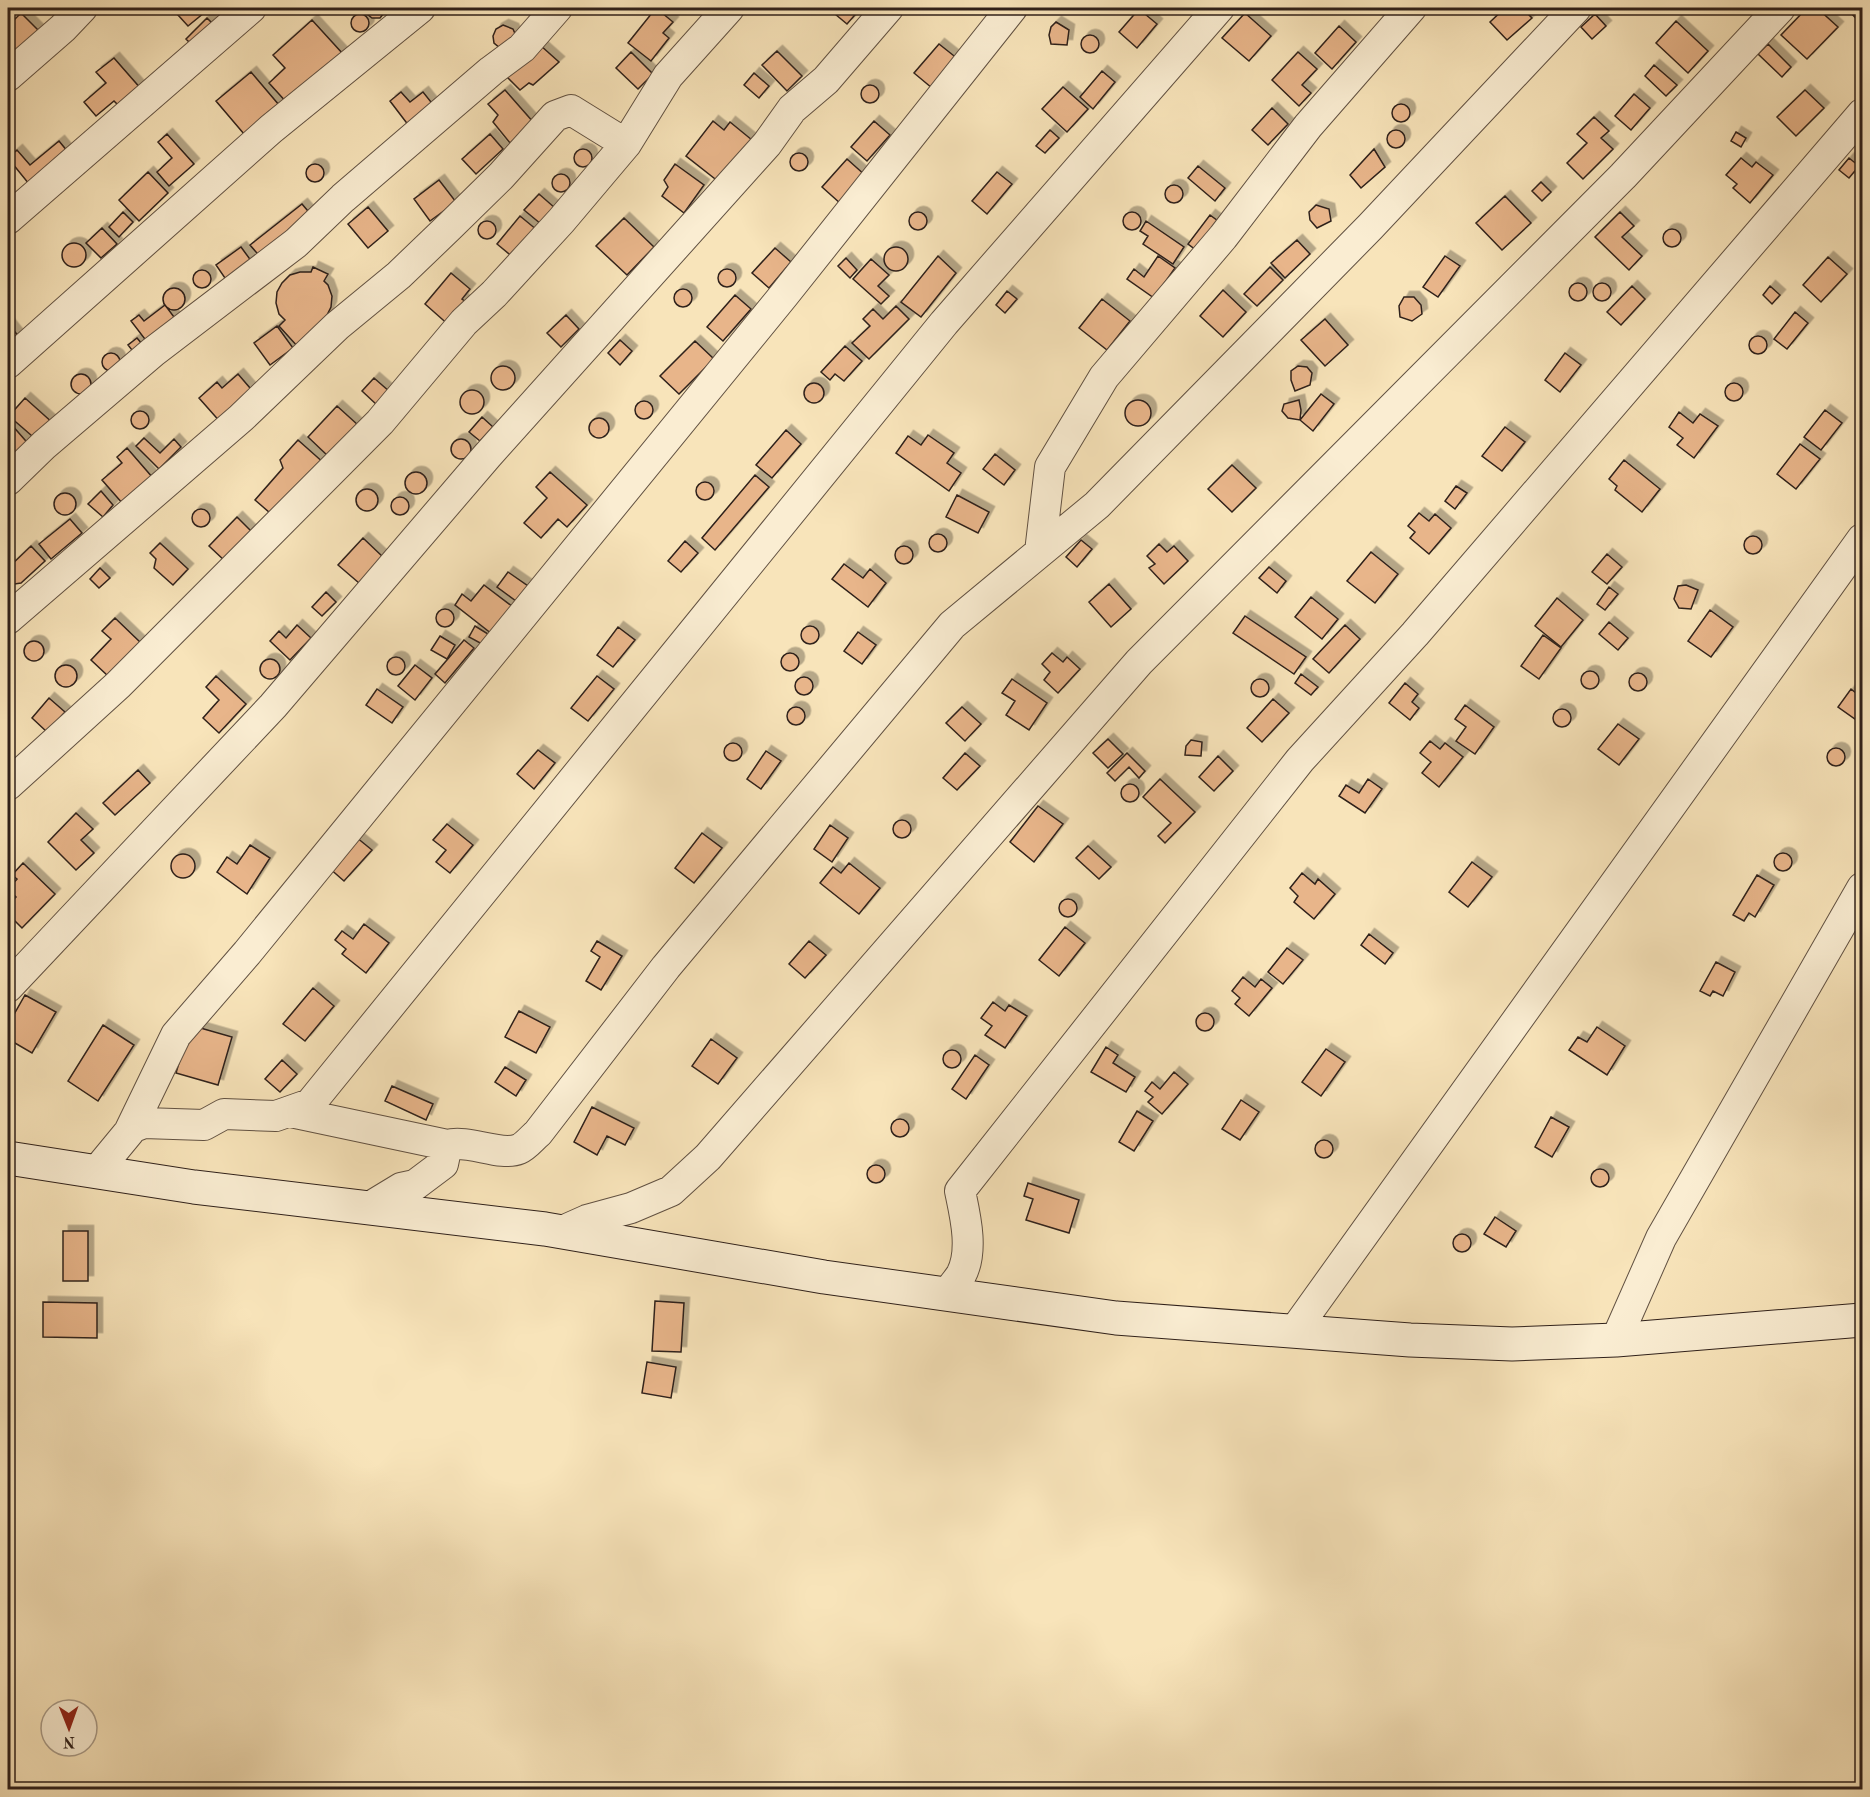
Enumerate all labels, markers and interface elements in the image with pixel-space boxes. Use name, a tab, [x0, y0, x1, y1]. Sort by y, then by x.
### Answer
north arrow	[39, 1698, 99, 1758]
text: N	[62, 1733, 75, 1749]

